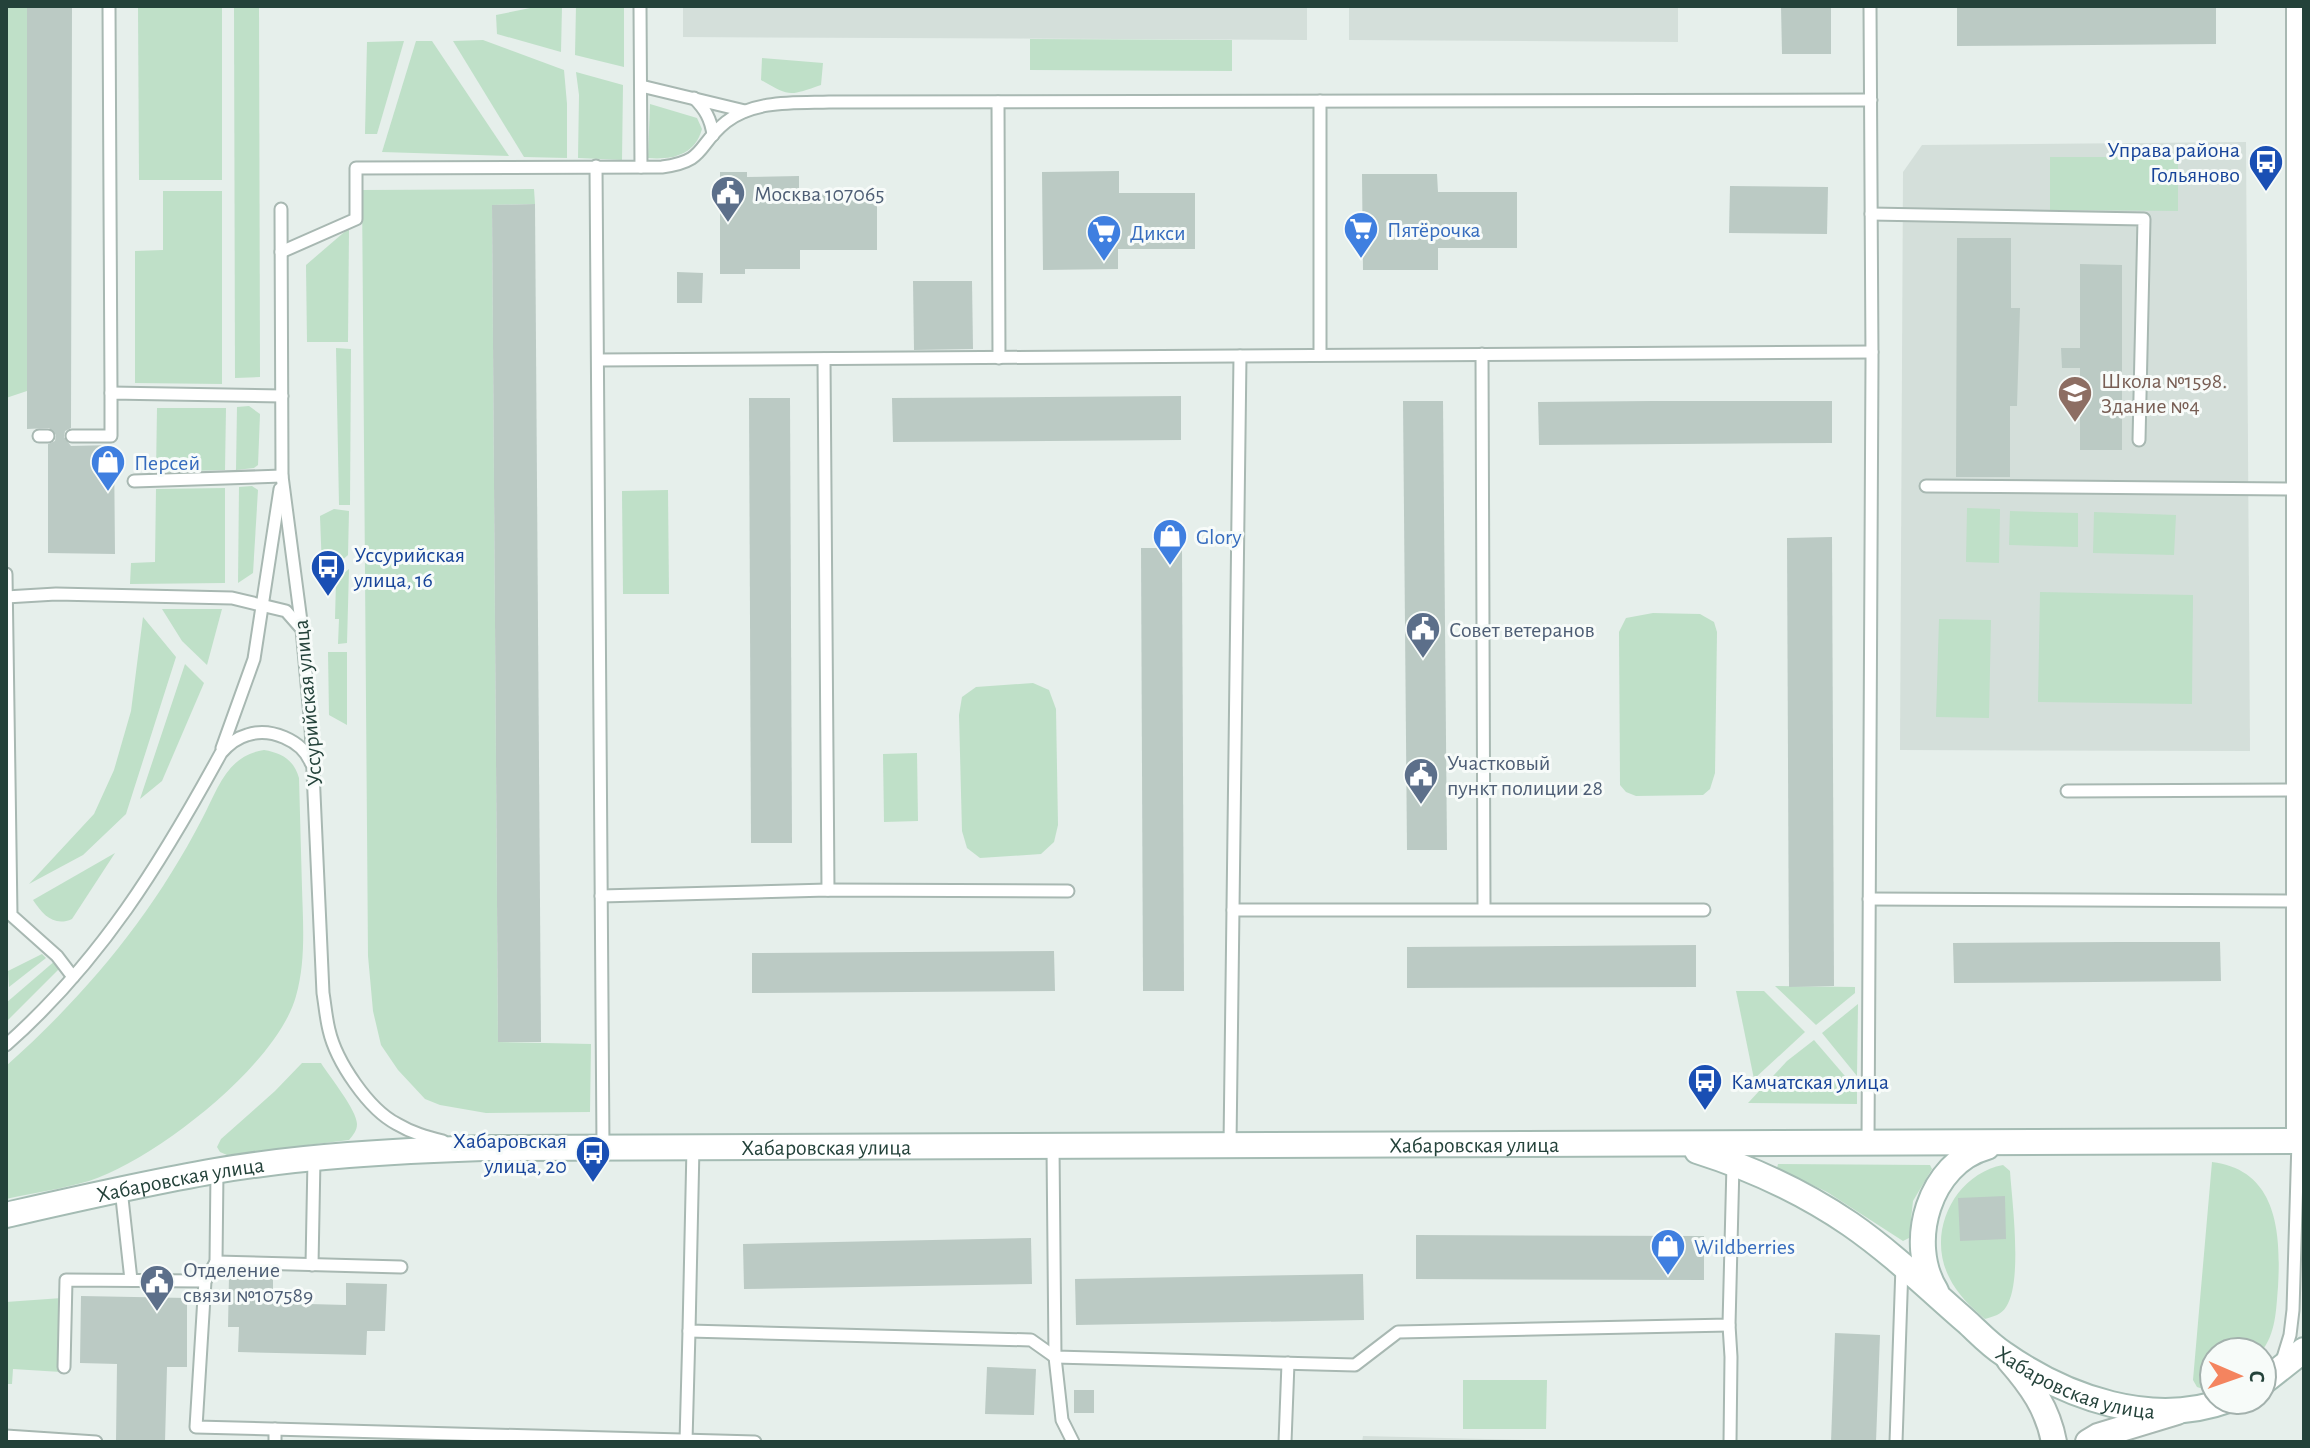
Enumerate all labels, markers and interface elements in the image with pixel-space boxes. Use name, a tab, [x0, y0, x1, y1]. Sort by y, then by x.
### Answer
place label: Управа района Гольяново	[2107, 139, 2240, 186]
bus stop icon: Управа района Гольяново	[2247, 143, 2285, 193]
public building icon: Москва 107065	[709, 174, 747, 224]
place label: Москва 107065	[754, 183, 884, 205]
supermarket icon: Пятёрочка	[1342, 210, 1380, 260]
supermarket icon: Дикси	[1085, 213, 1123, 263]
place label: Пятёрочка	[1387, 219, 1481, 241]
place label: Дикси	[1130, 222, 1186, 244]
place label: Школа №1598. Здание №4	[2101, 370, 2227, 417]
school or university icon: Школа №1598. Здание №4	[2056, 374, 2094, 424]
shop icon: Персей	[89, 443, 127, 493]
place label: Персей	[134, 452, 200, 474]
shop icon: Glory	[1151, 517, 1189, 567]
place label: Glory	[1196, 526, 1242, 548]
place label: Уссурийская улица, 16	[353, 544, 465, 591]
bus stop icon: Уссурийская улица, 16	[309, 548, 347, 598]
public building icon: Совет ветеранов	[1404, 610, 1442, 660]
street label: Уссурийская улица	[290, 619, 326, 787]
place label: Совет ветеранов	[1449, 619, 1595, 641]
place label: Участковый пункт полиции 28	[1447, 752, 1603, 799]
public building icon: Участковый пункт полиции 28	[1402, 756, 1440, 806]
bus stop icon: Камчатская улица	[1686, 1062, 1724, 1112]
place label: Камчатская улица	[1731, 1071, 1889, 1093]
place label: Хабаровская улица, 20	[453, 1130, 567, 1177]
bus stop icon: Хабаровская улица, 20	[574, 1134, 612, 1184]
street label: Хабаровская улица	[1389, 1134, 1559, 1157]
street label: Хабаровская улица	[741, 1136, 911, 1159]
street label: Хабаровская улица	[95, 1154, 265, 1206]
shop icon: Wildberries	[1649, 1227, 1687, 1277]
place label: Wildberries	[1694, 1236, 1795, 1258]
place label: Отделение связи №107589	[183, 1259, 313, 1306]
public building icon: Отделение связи №107589	[138, 1263, 176, 1313]
north arrow	[2198, 1336, 2278, 1416]
street label: Хабаровская улица	[1992, 1342, 2156, 1423]
text: С	[2246, 1370, 2268, 1383]

